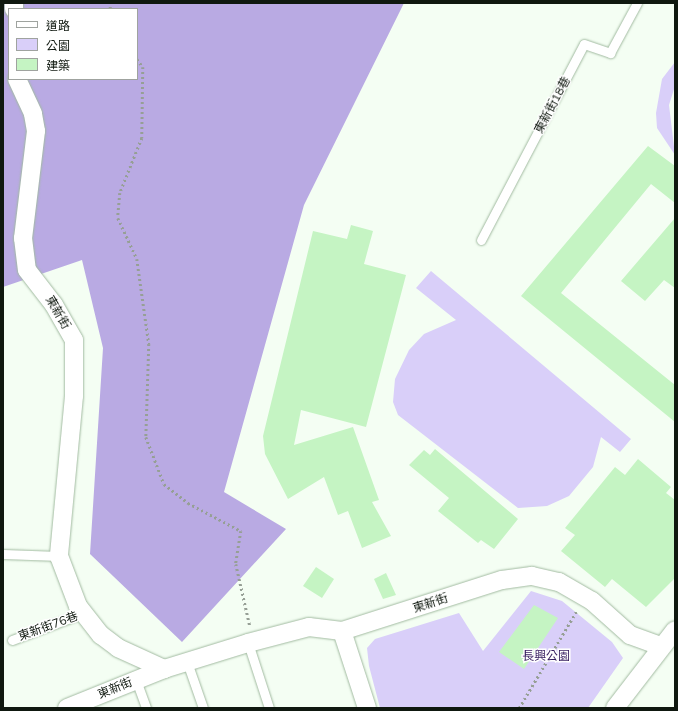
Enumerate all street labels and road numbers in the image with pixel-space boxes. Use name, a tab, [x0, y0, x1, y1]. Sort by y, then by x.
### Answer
street label: 東新街18巷	[531, 74, 573, 136]
street label: 東新街	[43, 293, 73, 331]
street label: 東新街	[411, 591, 449, 615]
street label: 東新街76巷	[16, 609, 80, 643]
street label: 東新街	[96, 675, 134, 701]

